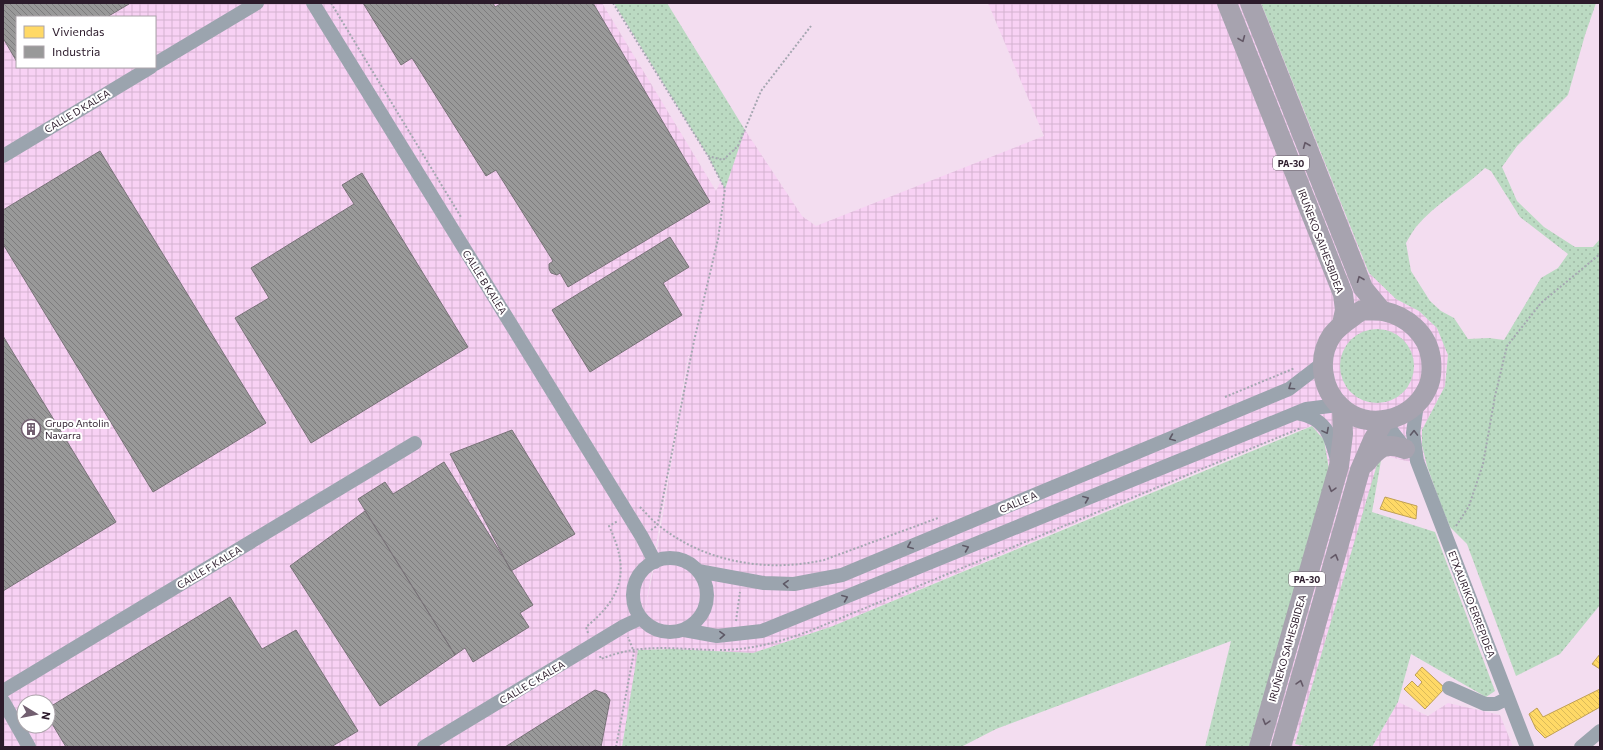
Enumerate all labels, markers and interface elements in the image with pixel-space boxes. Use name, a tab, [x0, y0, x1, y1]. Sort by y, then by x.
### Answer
legend	[16, 16, 156, 68]
text: Viviendas	[52, 24, 104, 38]
one-way arrow	[1237, 36, 1245, 43]
text: Industria	[52, 44, 100, 58]
street label: CALLE D KALEA	[42, 87, 112, 135]
one-way arrow	[1303, 142, 1311, 149]
road number: PA-30	[1273, 156, 1309, 170]
street label: IRUÑEKO SAIHESBIDEA	[1296, 187, 1346, 295]
street label: CALLE B KALEA	[460, 248, 510, 316]
one-way arrow	[1356, 276, 1364, 283]
one-way arrow	[1289, 382, 1296, 389]
place label: Grupo Antolin Navarra	[45, 417, 109, 441]
building icon: Grupo Antolin Navarra	[20, 418, 42, 440]
one-way arrow	[1321, 427, 1329, 435]
one-way arrow	[1410, 430, 1418, 436]
one-way arrow	[1168, 433, 1175, 441]
one-way arrow	[1328, 485, 1337, 492]
street label: CALLE A	[997, 489, 1039, 515]
one-way arrow	[1083, 496, 1090, 504]
one-way arrow	[906, 542, 913, 550]
street label: CALLE F KALEA	[175, 543, 243, 591]
one-way arrow	[962, 545, 969, 553]
street label: ETXAURIKO ERREPIDEA	[1446, 549, 1498, 659]
one-way arrow	[1330, 554, 1339, 561]
road number: PA-30	[1289, 572, 1325, 586]
one-way arrow	[783, 579, 789, 588]
street label: IRUÑEKO SAIHESBIDEA	[1266, 593, 1308, 703]
one-way arrow	[842, 594, 849, 602]
one-way arrow	[719, 631, 725, 640]
street label: CALLE C KALEA	[497, 658, 567, 706]
one-way arrow	[1295, 679, 1304, 686]
north arrow	[16, 694, 56, 734]
text: N	[39, 711, 53, 721]
one-way arrow	[1262, 718, 1271, 725]

